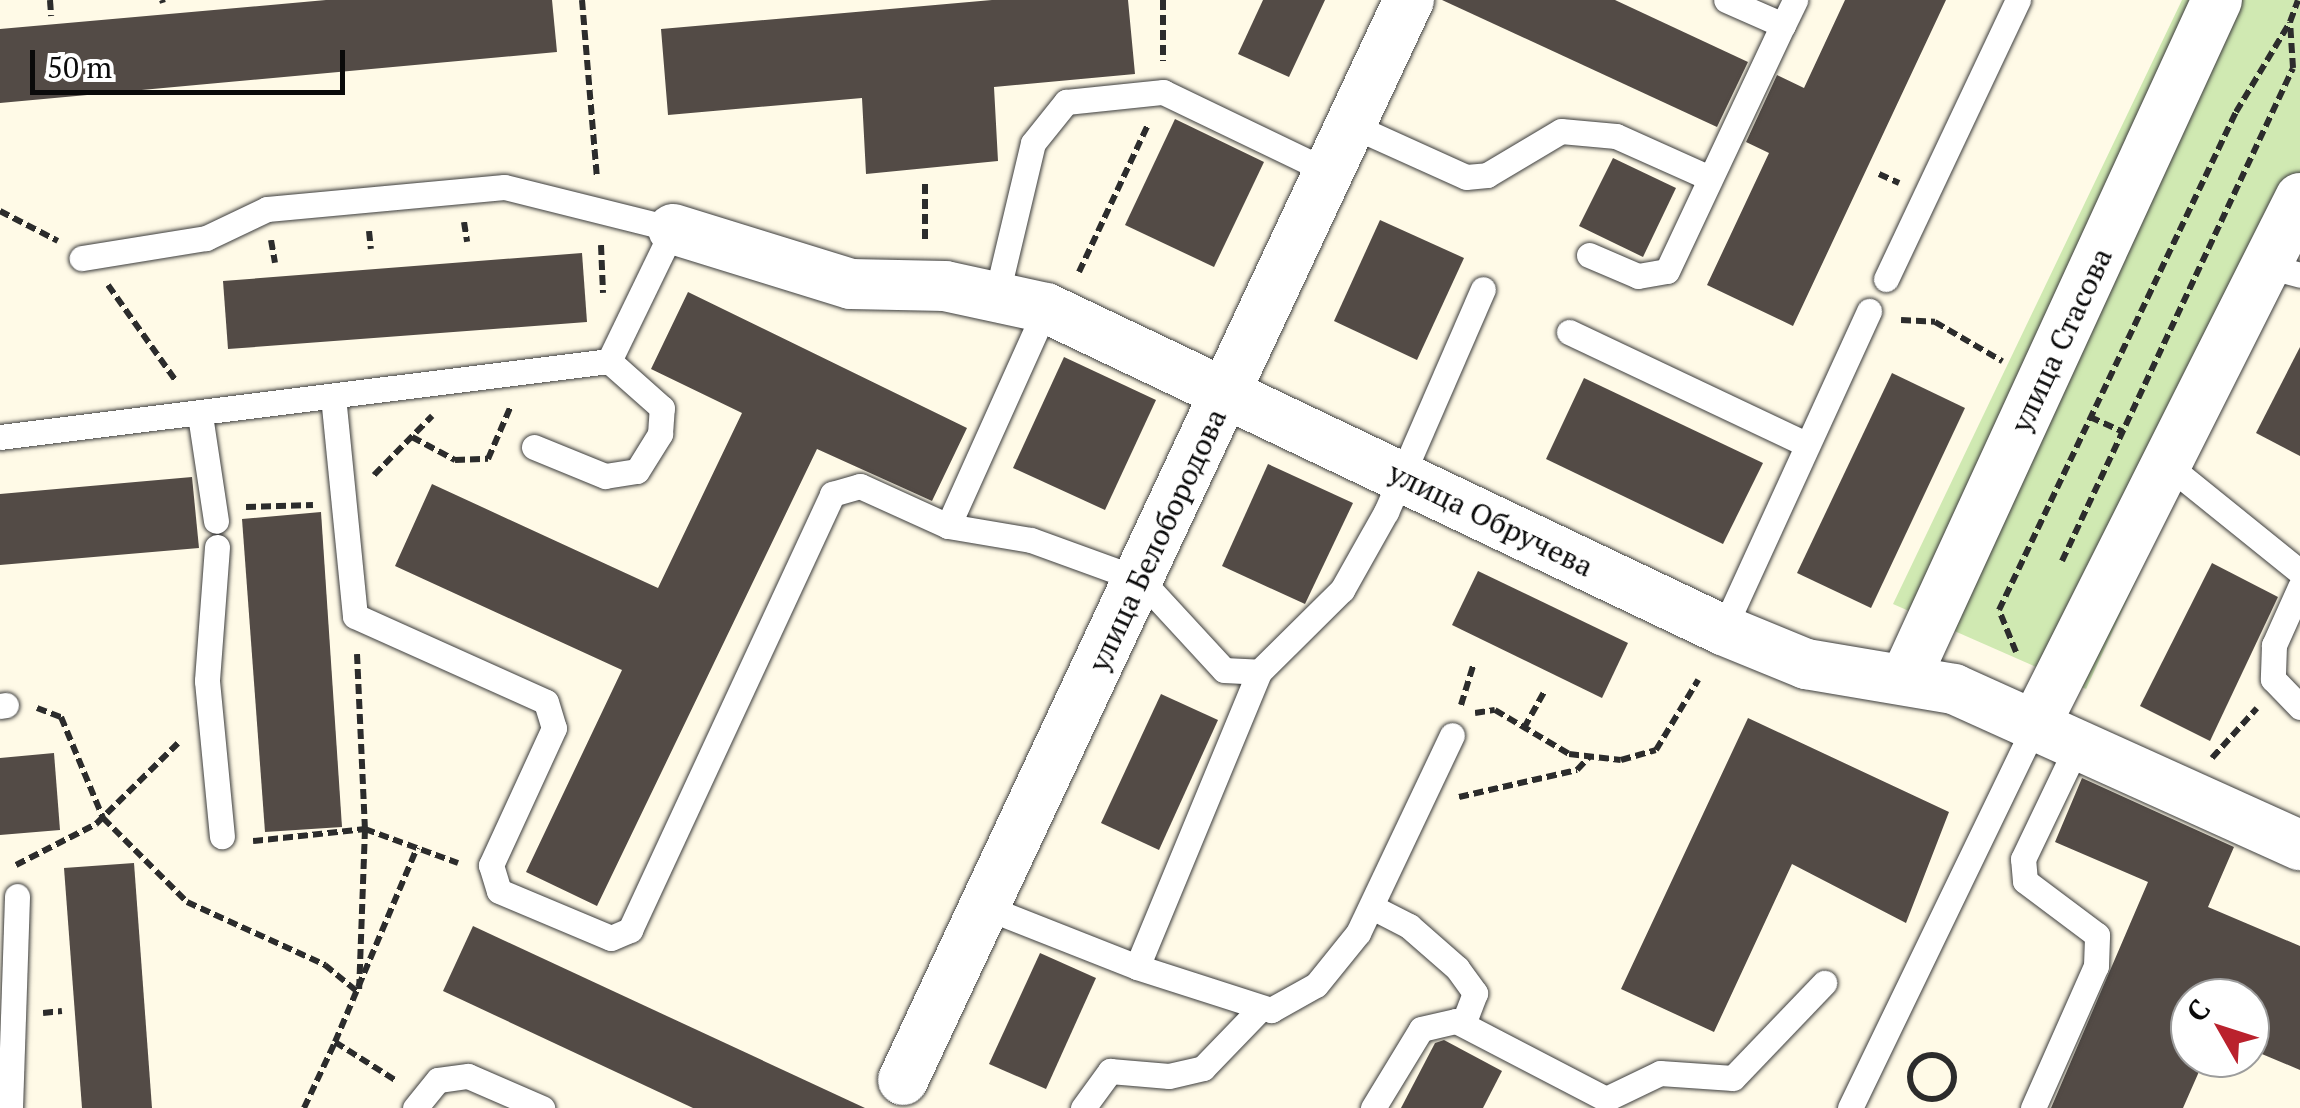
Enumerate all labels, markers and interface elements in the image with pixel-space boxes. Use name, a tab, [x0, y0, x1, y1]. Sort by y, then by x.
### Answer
scale bar	[35, 30, 350, 92]
text: 50 m	[47, 47, 112, 87]
street label: улица Стасова	[2003, 242, 2119, 438]
street label: улица Белобородова	[1080, 403, 1234, 677]
street label: улица Обручева	[1383, 454, 1599, 584]
north arrow	[2170, 978, 2270, 1078]
text: С	[2178, 991, 2218, 1029]

